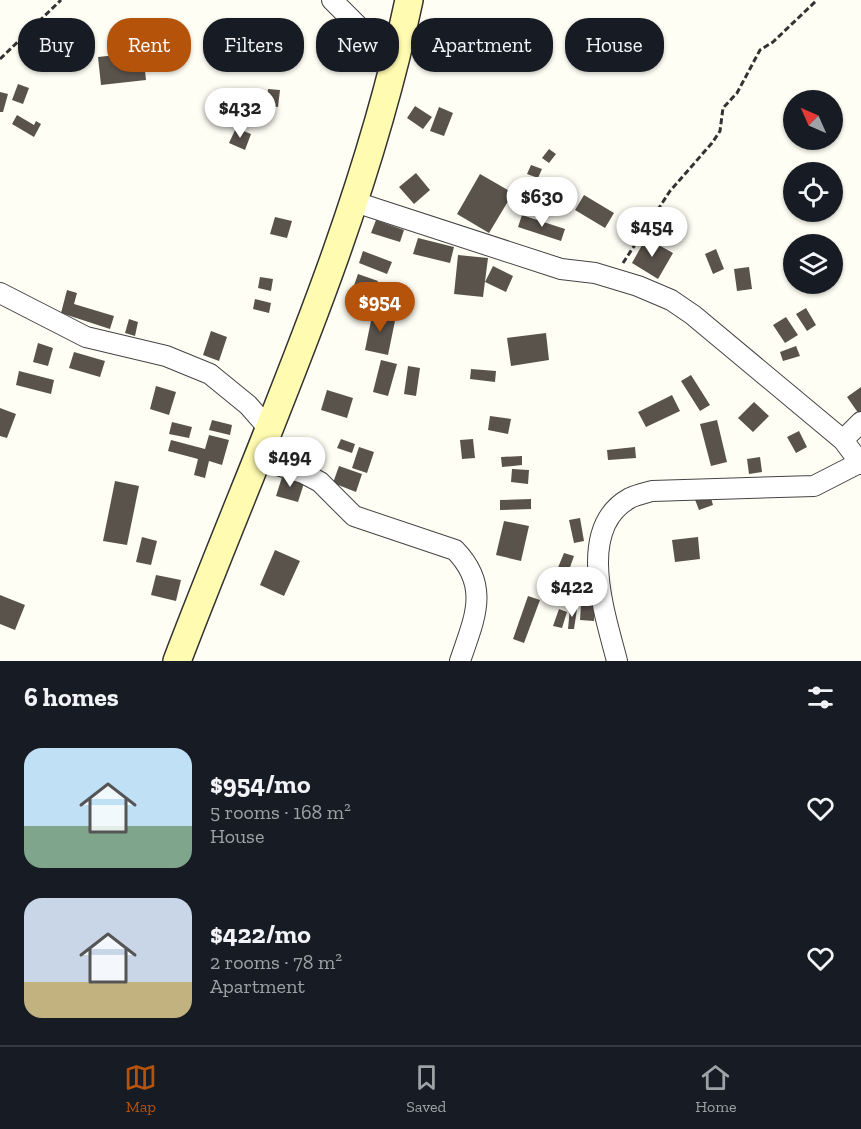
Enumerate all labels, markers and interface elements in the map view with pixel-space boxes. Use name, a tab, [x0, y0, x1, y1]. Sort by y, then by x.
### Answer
chip: Buy	[18, 18, 95, 72]
chip: Rent	[107, 18, 191, 72]
chip: Filters	[203, 18, 304, 72]
chip: New	[316, 18, 399, 72]
chip: Apartment	[411, 18, 553, 72]
chip: House	[565, 18, 664, 72]
pin: $432	[204, 88, 276, 139]
north arrow	[783, 90, 843, 150]
map controls	[783, 90, 843, 294]
text: $432	[219, 95, 261, 119]
button: locate	[783, 162, 843, 222]
pin: $630	[506, 177, 578, 228]
text: $630	[521, 184, 563, 208]
pin: $454	[616, 207, 688, 258]
text: $454	[630, 214, 674, 238]
button: layers	[783, 234, 843, 294]
pin: $954	[344, 282, 416, 333]
text: $954	[359, 289, 401, 313]
pin: $494	[254, 437, 326, 488]
text: $494	[268, 444, 312, 468]
pin: $422	[536, 567, 608, 618]
text: $422	[551, 574, 593, 598]
text: 6 homes	[24, 681, 119, 713]
icon: filters	[804, 681, 837, 714]
text: $954/mo	[210, 768, 311, 800]
icon: home	[72, 772, 144, 844]
icon: heart	[804, 792, 837, 825]
text: 5 rooms · 168 m²	[210, 800, 351, 824]
text: House	[210, 824, 264, 848]
text: $422/mo	[210, 918, 311, 950]
icon: home	[72, 922, 144, 994]
icon: heart	[804, 942, 837, 975]
text: 2 rooms · 78 m²	[210, 950, 342, 974]
text: Apartment	[210, 974, 305, 998]
tab: Map	[124, 1061, 157, 1116]
tab: Saved	[406, 1061, 446, 1116]
tab: Home	[695, 1061, 737, 1116]

